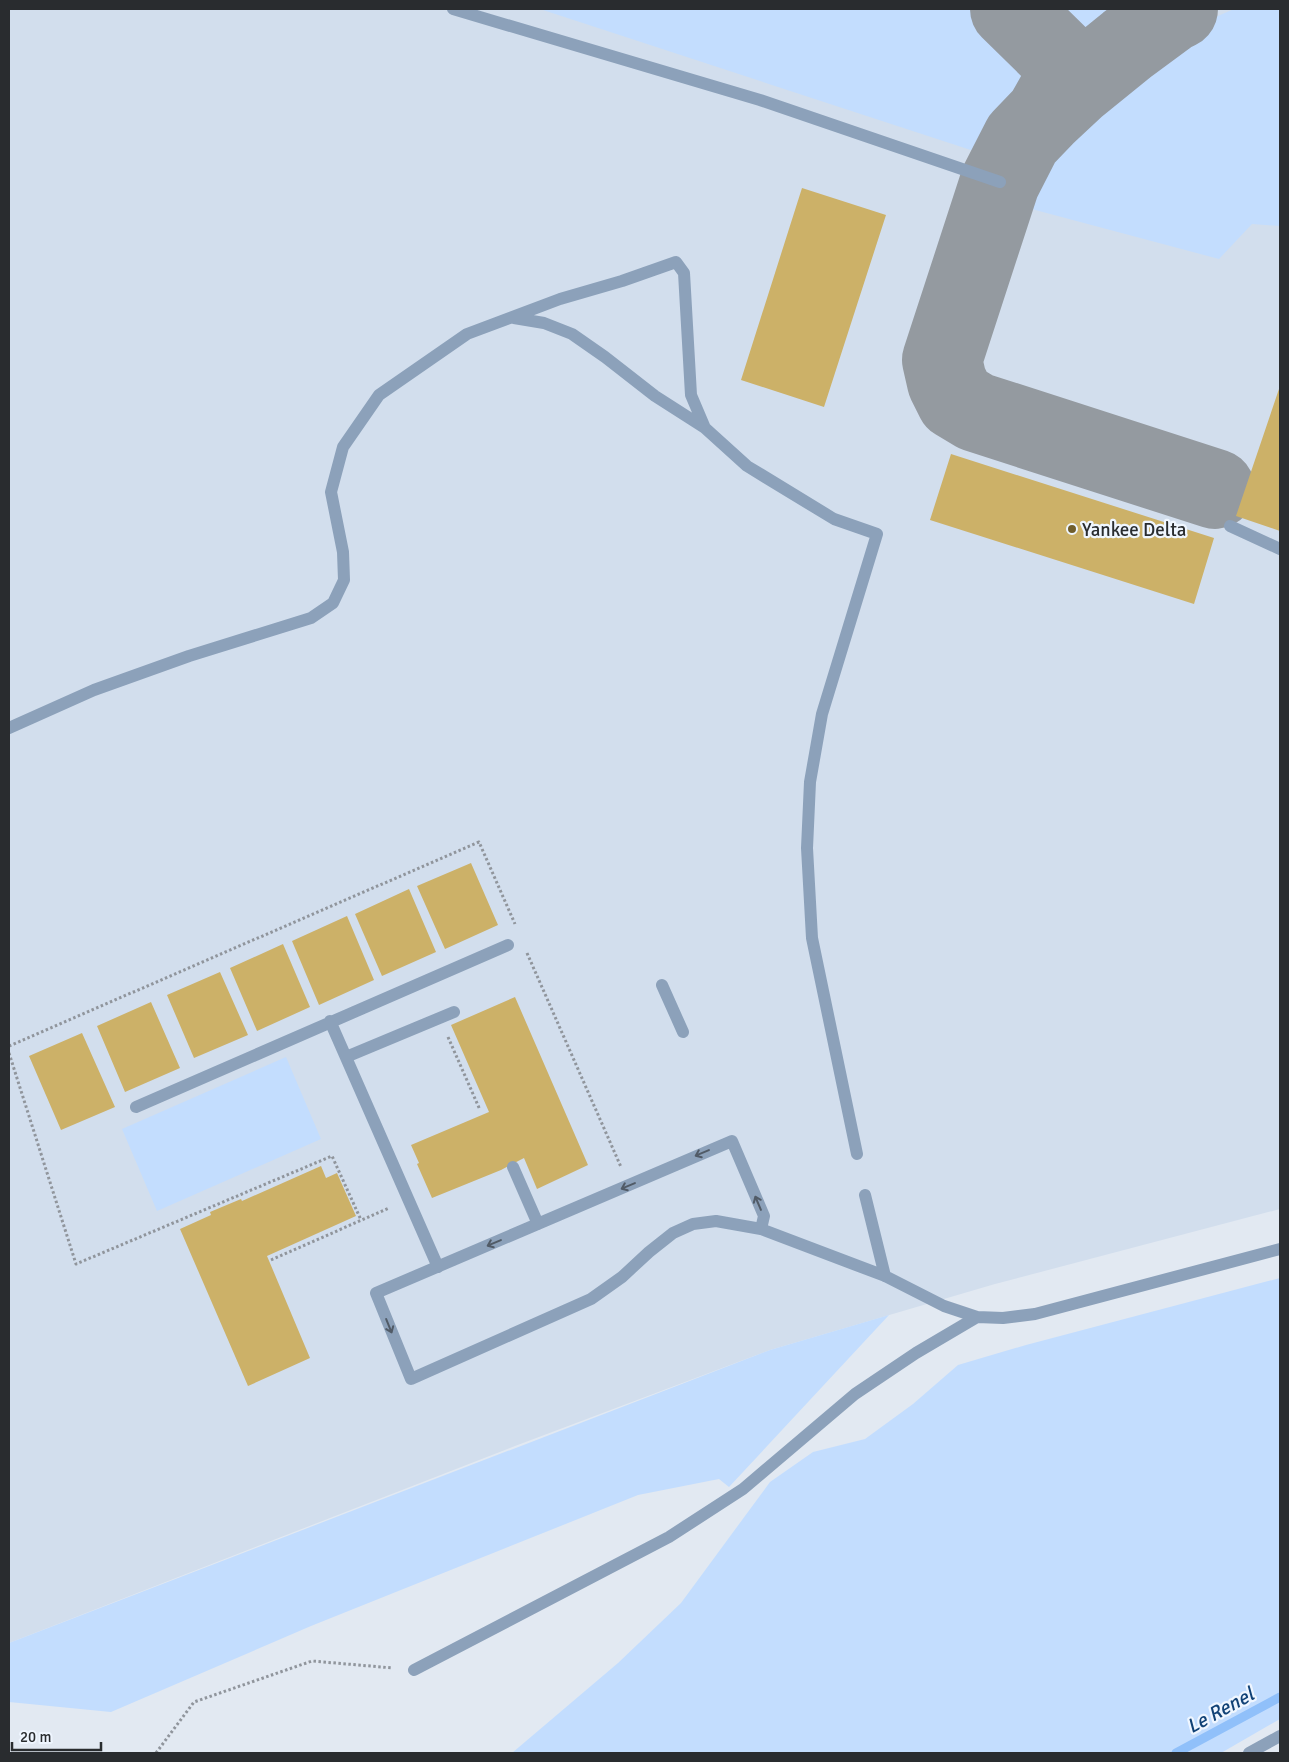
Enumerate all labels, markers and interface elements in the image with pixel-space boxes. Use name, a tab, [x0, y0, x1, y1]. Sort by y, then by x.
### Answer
place label: Yankee Delta	[1082, 518, 1186, 542]
marker: Yankee Delta	[1066, 523, 1078, 535]
one-way arrow	[695, 1149, 710, 1159]
one-way arrow	[621, 1182, 636, 1192]
one-way arrow	[753, 1196, 763, 1211]
one-way arrow	[487, 1239, 502, 1249]
one-way arrow	[385, 1318, 395, 1333]
water label: Le Renel	[1182, 1681, 1260, 1739]
scale bar	[12, 1720, 101, 1752]
text: 20 m	[20, 1728, 51, 1746]

